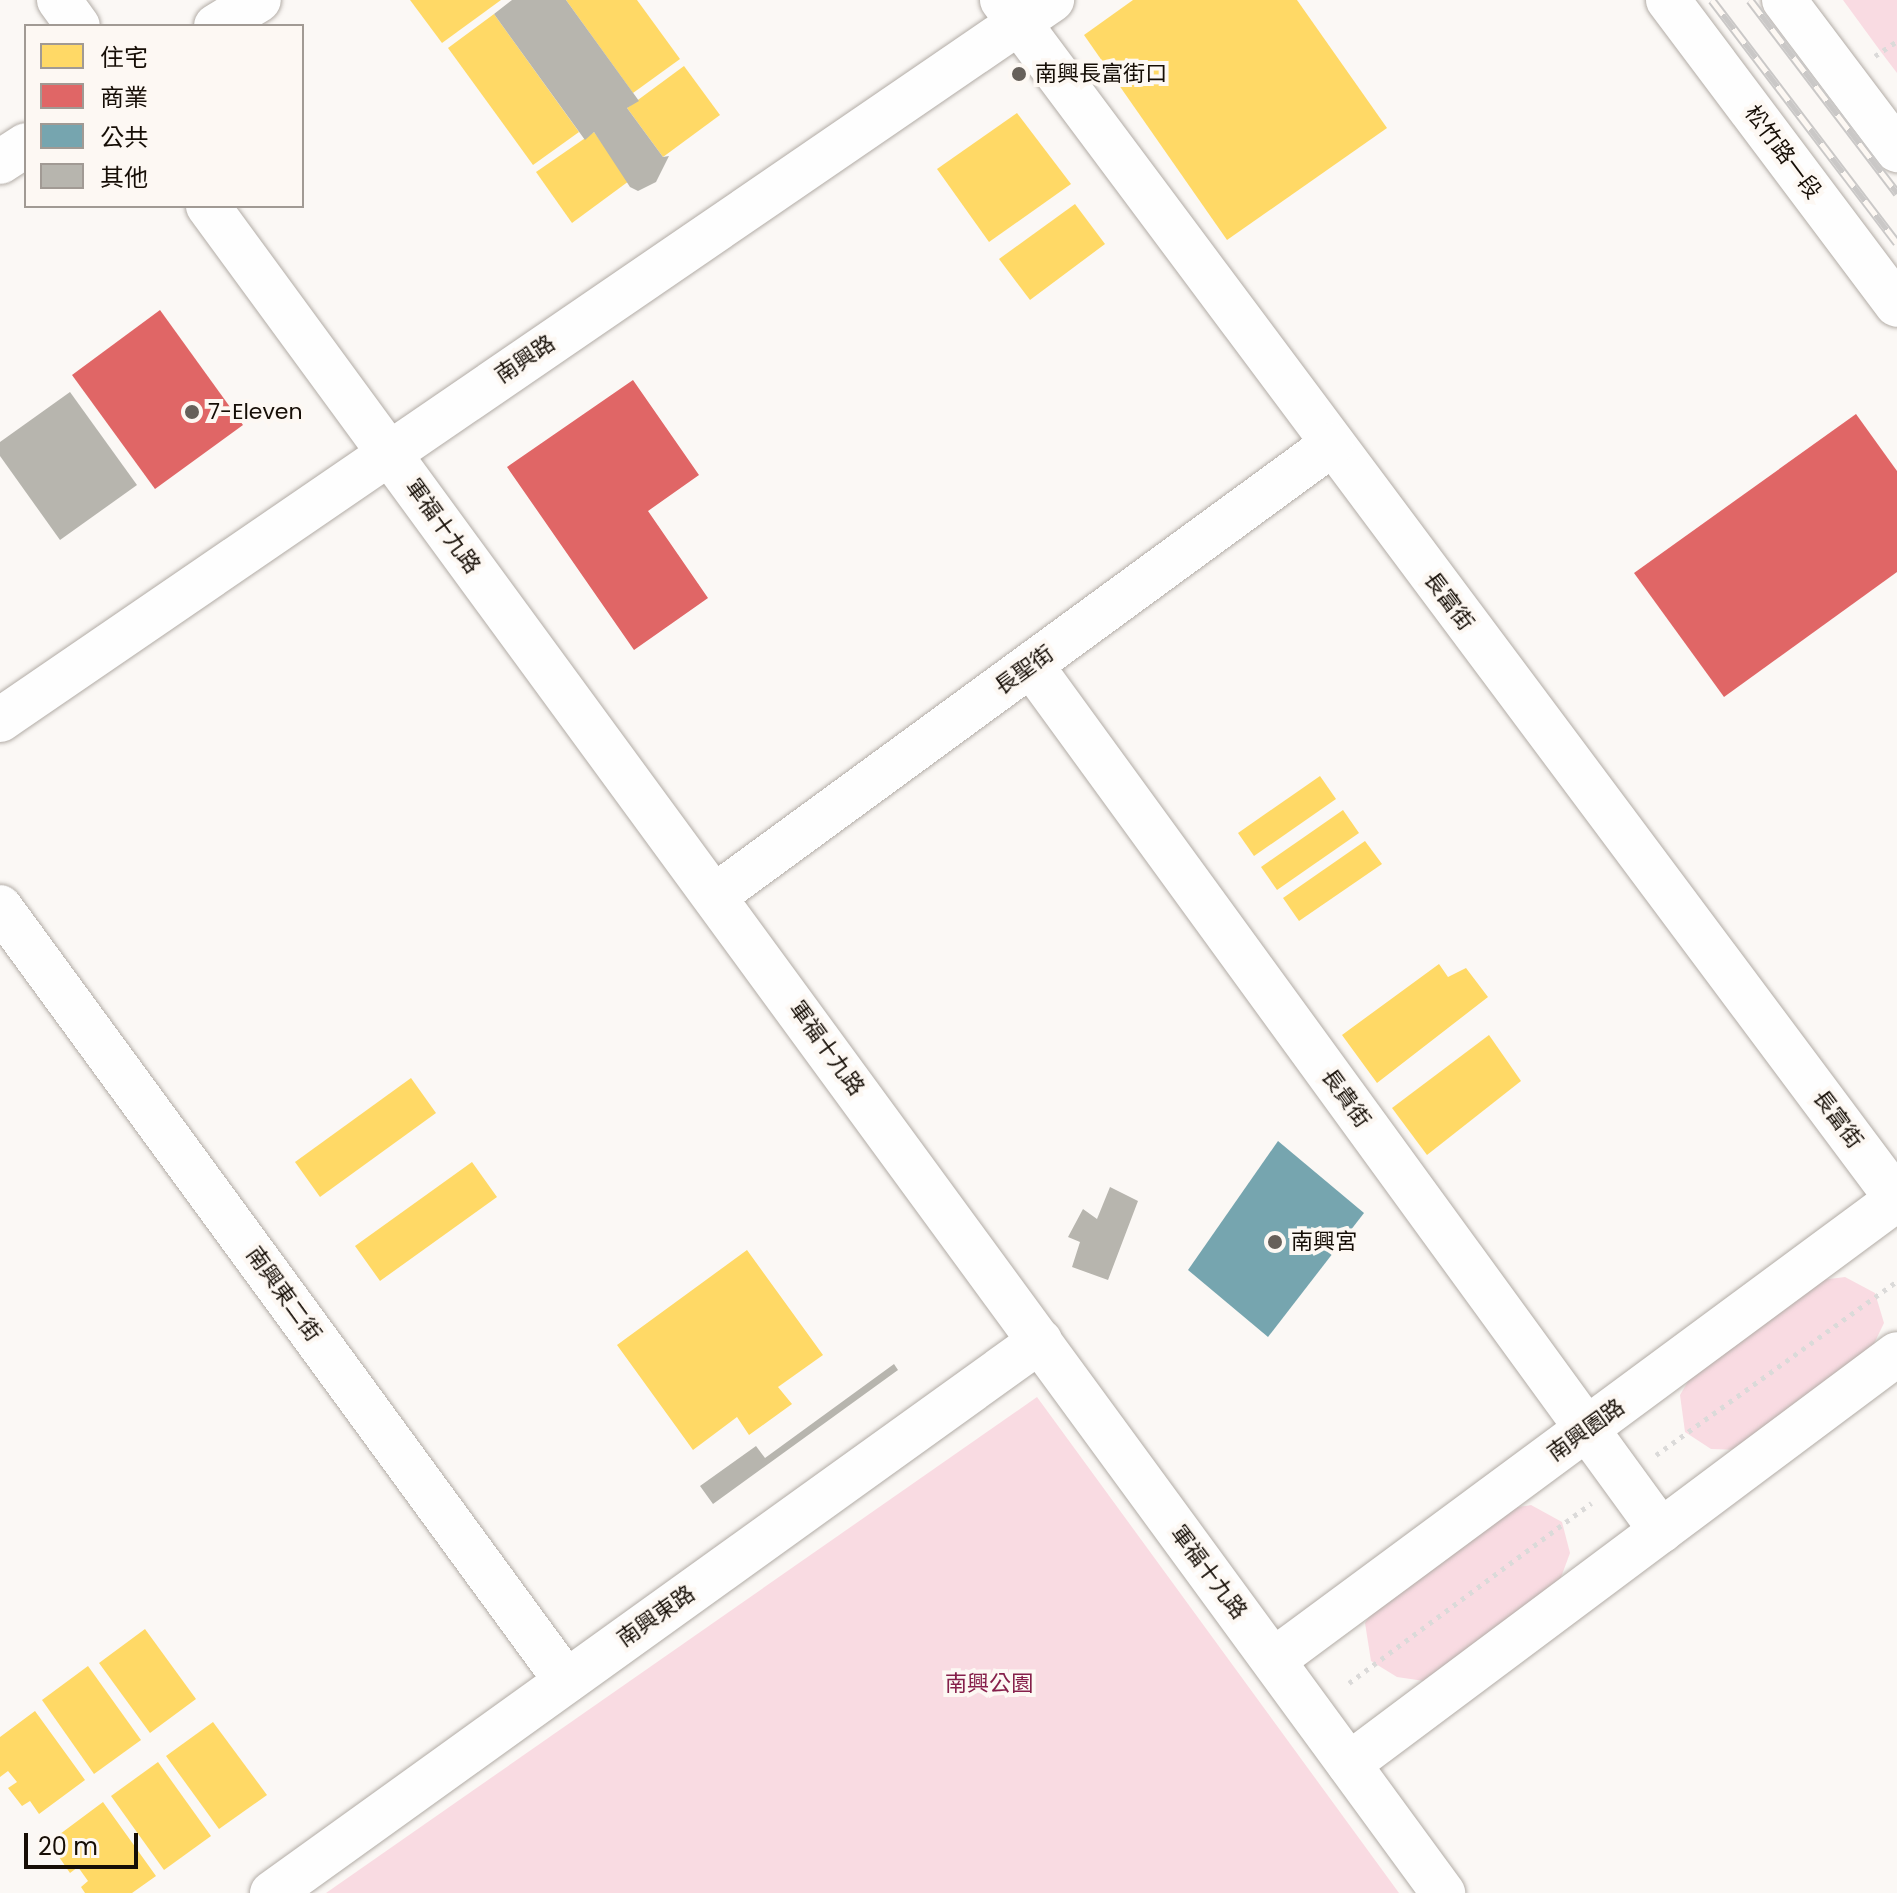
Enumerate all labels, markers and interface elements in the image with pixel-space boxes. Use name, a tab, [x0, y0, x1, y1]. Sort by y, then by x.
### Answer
legend	[24, 24, 304, 208]
text: 住宅	[100, 41, 148, 74]
place label: 南興長富街口	[1035, 61, 1167, 87]
marker: 南興長富街口	[1010, 65, 1028, 83]
text: 商業	[100, 81, 148, 114]
street label: 松竹路一段	[1739, 100, 1827, 204]
text: 公共	[100, 121, 148, 154]
text: 其他	[100, 161, 148, 194]
street label: 南興路	[490, 330, 560, 388]
place label: 7-Eleven	[208, 399, 303, 425]
marker: 7-Eleven	[183, 403, 201, 421]
street label: 軍福十九路	[400, 474, 486, 578]
street label: 長富街	[1419, 567, 1479, 635]
street label: 長聖街	[990, 640, 1058, 700]
street label: 軍福十九路	[784, 996, 870, 1100]
street label: 長貴街	[1316, 1064, 1376, 1132]
street label: 長富街	[1808, 1085, 1868, 1153]
place label: 南興宮	[1291, 1229, 1357, 1255]
marker: 南興宮	[1266, 1233, 1284, 1251]
street label: 南興東二街	[241, 1242, 327, 1346]
street label: 南興園路	[1543, 1393, 1629, 1467]
street label: 軍福十九路	[1165, 1520, 1253, 1624]
street label: 南興東路	[612, 1580, 700, 1652]
park label: 南興公園	[945, 1671, 1033, 1697]
scale bar	[28, 1817, 142, 1867]
text: 20 m	[38, 1830, 98, 1863]

